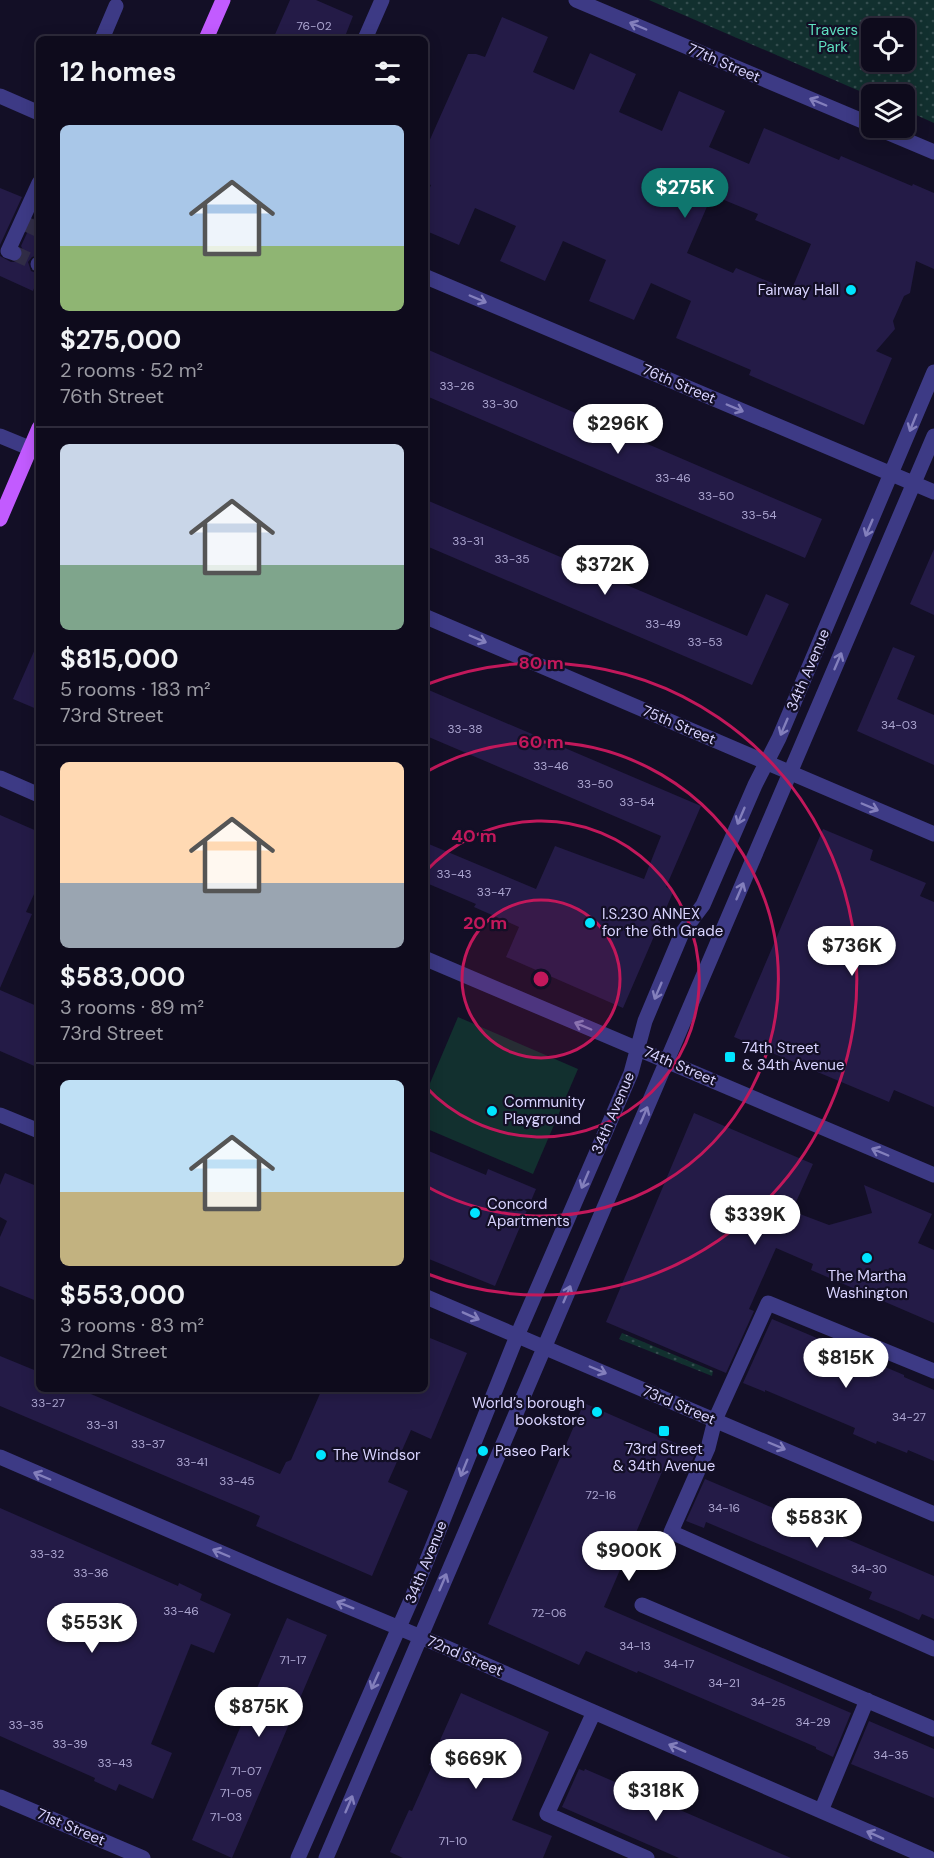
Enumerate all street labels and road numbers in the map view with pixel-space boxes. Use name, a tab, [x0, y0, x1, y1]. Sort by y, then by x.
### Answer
street label: 77th Street	[685, 39, 763, 87]
street label: 76th Street	[639, 360, 719, 408]
street label: 34th Avenue	[782, 626, 834, 714]
street label: 75th Street	[639, 701, 719, 749]
street label: 74th Street	[641, 1042, 720, 1090]
street label: 34th Avenue	[587, 1069, 639, 1157]
street label: 73rd Street	[639, 1381, 719, 1429]
street label: 34th Avenue	[400, 1518, 452, 1606]
street label: 72nd Street	[424, 1631, 506, 1681]
street label: 71st Street	[34, 1804, 108, 1850]

